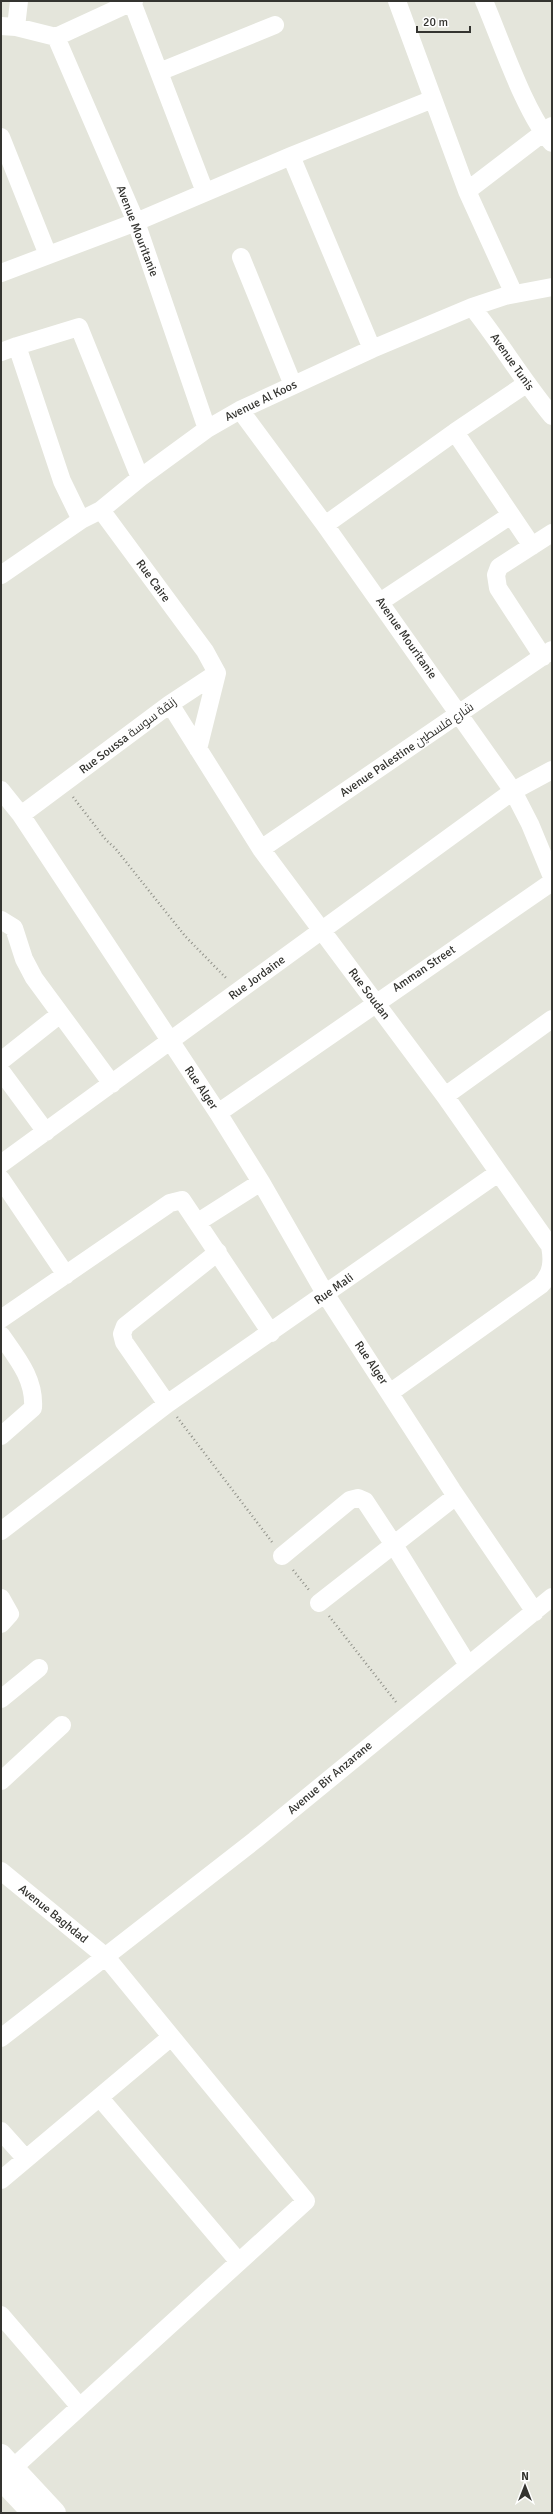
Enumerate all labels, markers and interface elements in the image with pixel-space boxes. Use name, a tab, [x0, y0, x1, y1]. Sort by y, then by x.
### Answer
scale bar	[417, 8, 470, 34]
text: 20 m	[423, 15, 448, 30]
street label: Avenue Mouritanie	[113, 183, 161, 279]
street label: Avenue Tunis	[487, 330, 537, 394]
street label: Avenue Al Koos	[223, 377, 299, 425]
street label: Rue Caire	[133, 557, 173, 605]
street label: Avenue Mouritanie	[372, 594, 440, 682]
street label: Rue Soussa زنقة سوسة	[76, 694, 180, 778]
street label: Avenue Palestine شارع فلسطين	[337, 699, 477, 800]
street label: Amman Street	[390, 942, 458, 996]
street label: Rue Jordaine	[226, 952, 288, 1004]
street label: Rue Soudan	[345, 965, 393, 1023]
street label: Rue Alger	[181, 1063, 221, 1113]
street label: Rue Mali	[311, 1270, 357, 1308]
street label: Rue Alger	[351, 1338, 391, 1388]
street label: Avenue Bir Anzarane	[285, 1738, 375, 1818]
street label: Avenue Baghdad	[15, 1881, 91, 1947]
north arrow	[505, 2466, 545, 2506]
text: N	[521, 2470, 529, 2483]

